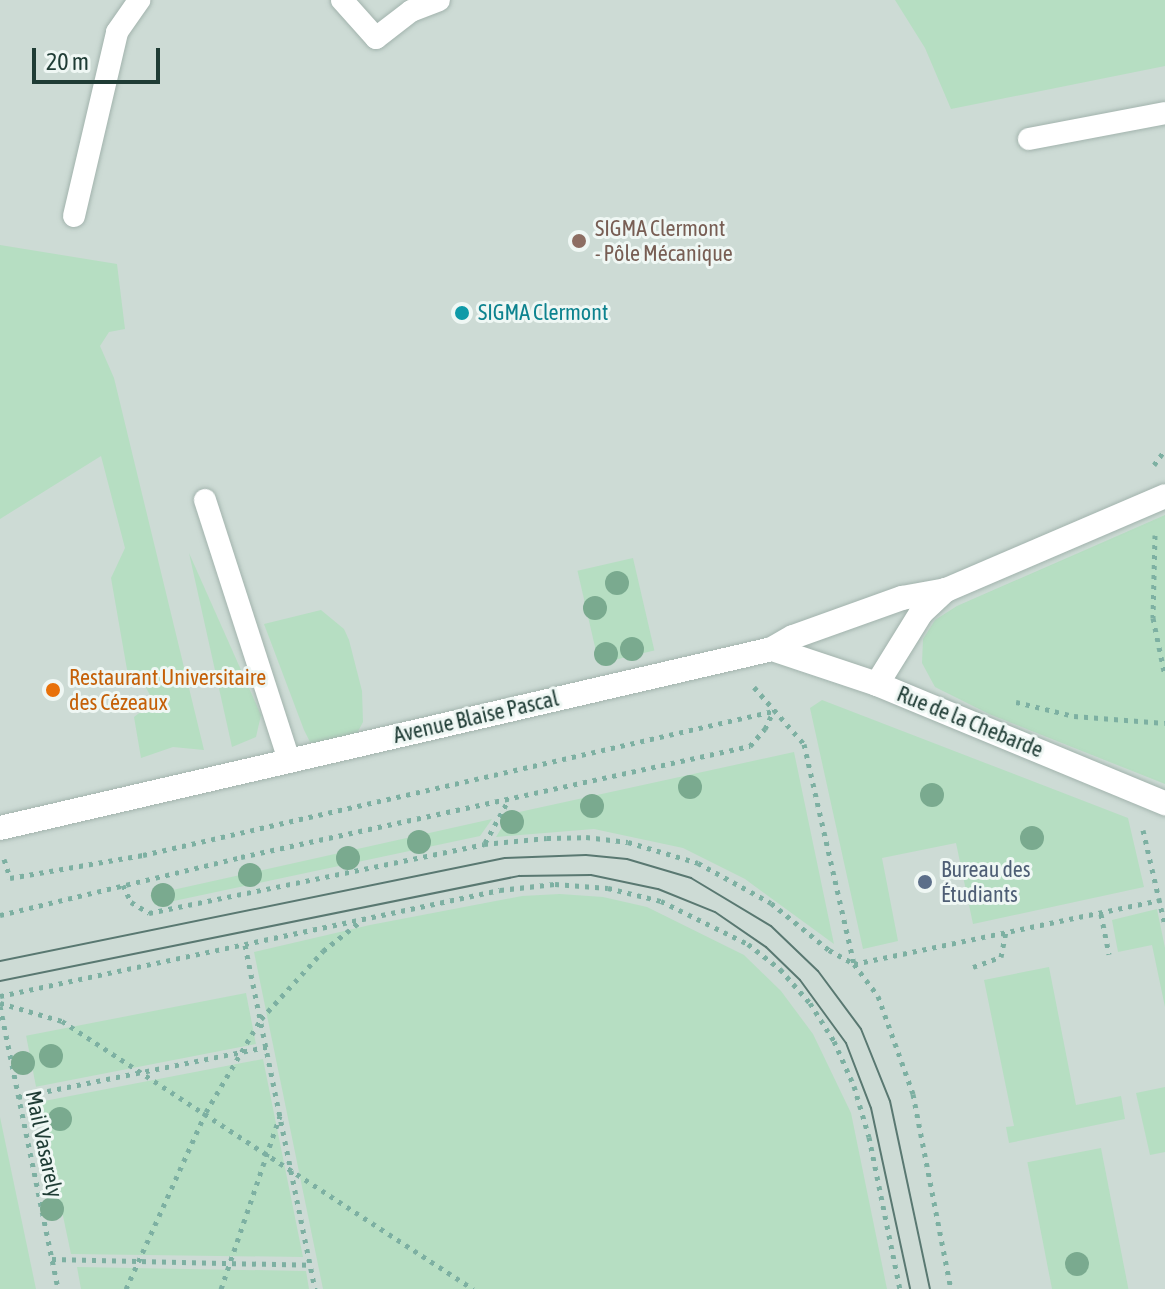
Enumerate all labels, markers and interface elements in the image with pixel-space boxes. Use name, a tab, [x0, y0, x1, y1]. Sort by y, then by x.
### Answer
scale bar	[36, 32, 164, 82]
text: 20 m	[46, 48, 89, 75]
place label: SIGMA Clermont - Pôle Mécanique	[595, 215, 733, 266]
marker: SIGMA Clermont - Pôle Mécanique	[570, 232, 588, 250]
place label: SIGMA Clermont	[478, 300, 608, 326]
marker: SIGMA Clermont	[453, 304, 471, 322]
place label: Restaurant Universitaire des Cézeaux	[69, 664, 266, 716]
marker: Restaurant Universitaire des Cézeaux	[44, 681, 62, 699]
street label: Rue de la Chebarde	[893, 681, 1047, 763]
street label: Avenue Blaise Pascal	[391, 685, 561, 749]
place label: Bureau des Étudiants	[941, 856, 1031, 908]
marker: Bureau des Étudiants	[916, 873, 934, 891]
street label: Mail Vasarely	[20, 1088, 68, 1200]

